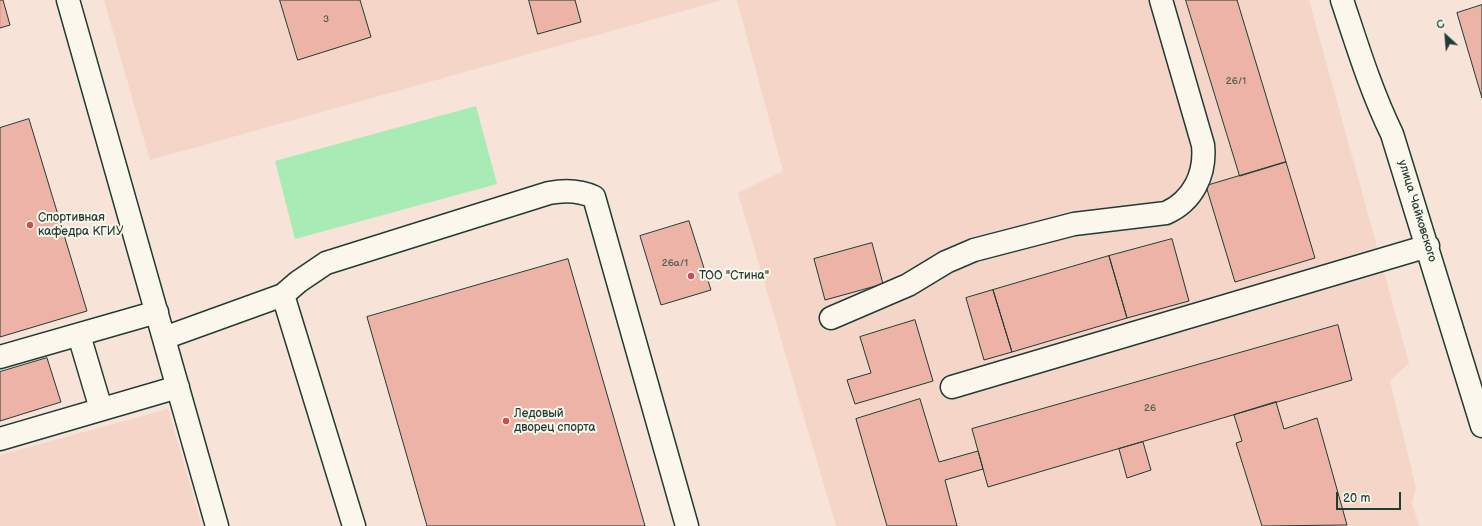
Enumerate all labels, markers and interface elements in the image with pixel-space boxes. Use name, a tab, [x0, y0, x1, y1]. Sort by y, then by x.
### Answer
house number: 3	[323, 13, 329, 25]
north arrow	[1426, 16, 1466, 56]
text: С	[1434, 17, 1447, 32]
house number: 26/1	[1226, 75, 1246, 87]
street label: улица Чайковского	[1395, 158, 1439, 264]
place label: Спортивная кафедра КГИУ	[38, 211, 123, 239]
marker: Спортивная кафедра КГИУ	[25, 220, 35, 230]
house number: 26а/1	[662, 257, 688, 269]
place label: ТОО "Стина"	[699, 269, 769, 283]
marker: ТОО "Стина"	[686, 271, 696, 281]
house number: 26	[1144, 402, 1156, 414]
place label: Ледовый дворец спорта	[514, 407, 596, 435]
marker: Ледовый дворец спорта	[501, 416, 511, 426]
scale bar	[1338, 484, 1403, 510]
text: 20 m	[1343, 491, 1370, 506]

